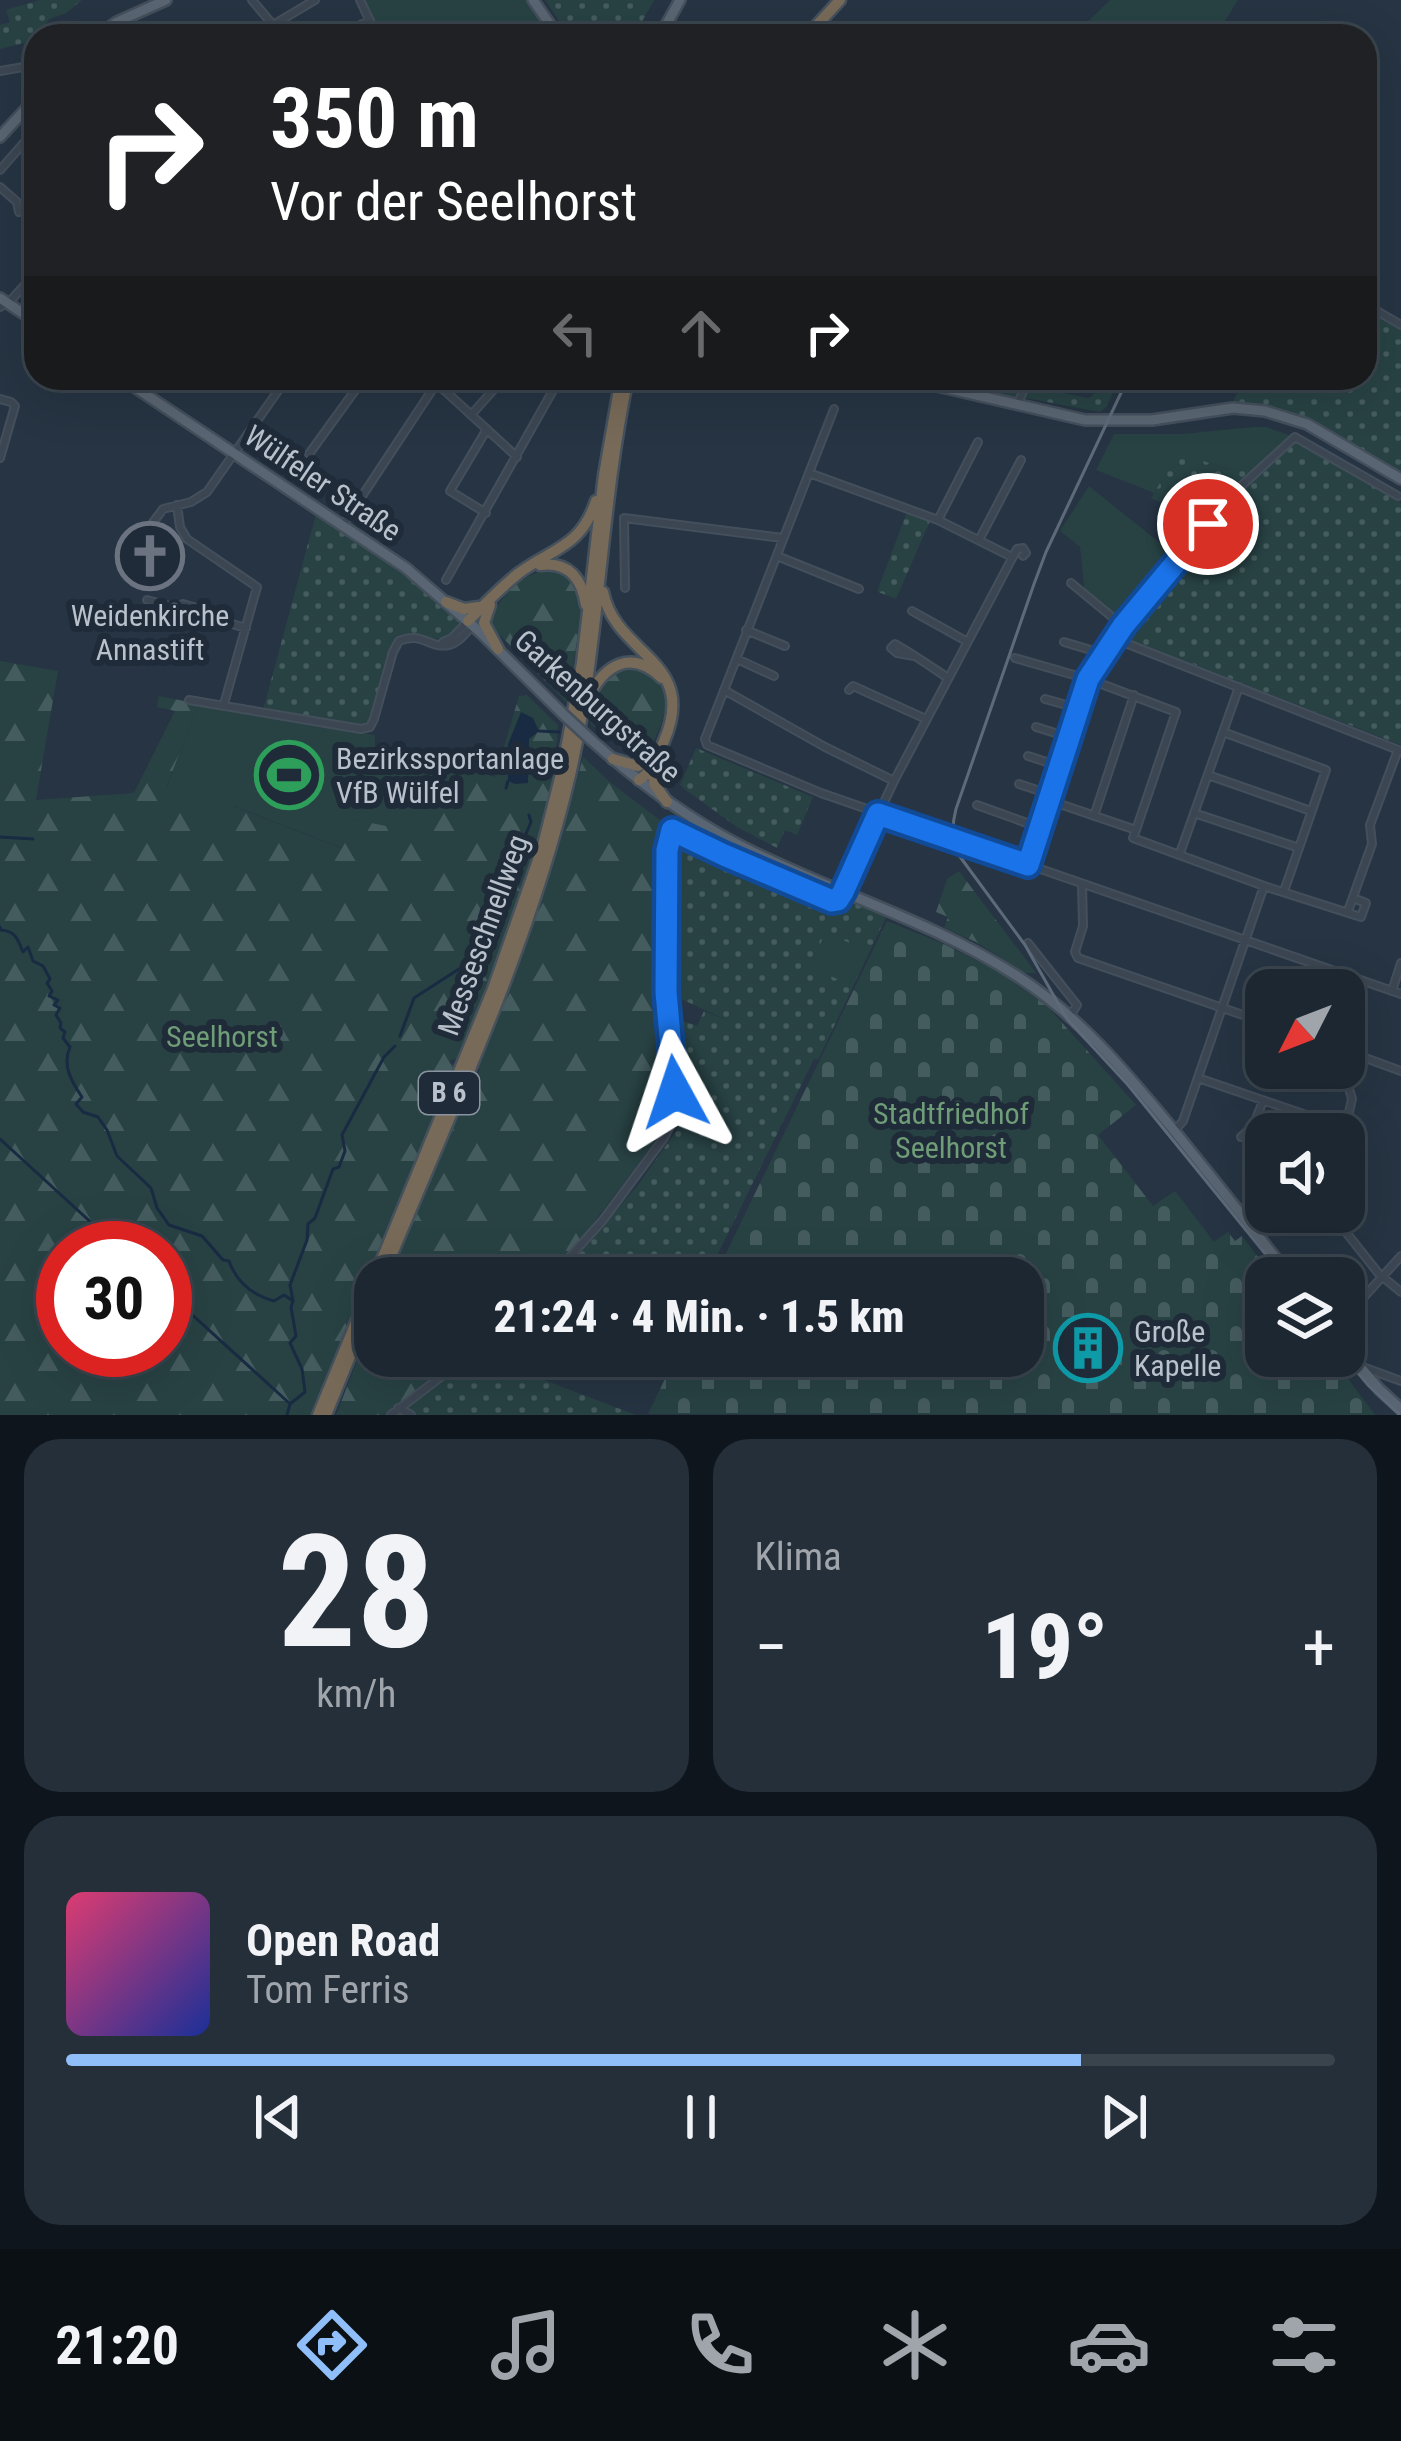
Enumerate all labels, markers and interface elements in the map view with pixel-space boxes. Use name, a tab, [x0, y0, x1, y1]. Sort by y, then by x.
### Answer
text: 350 m	[270, 69, 479, 168]
icon: right	[72, 72, 228, 228]
text: Vor der Seelhorst	[270, 170, 637, 233]
icon: left	[542, 300, 608, 366]
icon: ahead	[668, 300, 734, 366]
icon: right	[794, 300, 860, 366]
street label: Wülfeler Straße	[238, 418, 408, 548]
pin	[1157, 473, 1259, 575]
icon: arrive	[1175, 491, 1241, 557]
church icon: Weidenkirche Annastift	[115, 521, 185, 591]
place label: Weidenkirche Annastift	[71, 598, 229, 667]
street label: Garkenburgstraße	[508, 622, 688, 790]
sports icon: Bezirkssportanlage VfB Wülfel	[254, 740, 324, 810]
place label: Bezirkssportanlage VfB Wülfel	[336, 741, 564, 810]
street label: Messeschnellweg	[430, 830, 536, 1040]
north arrow	[1245, 969, 1365, 1089]
map controls	[1245, 969, 1365, 1377]
park label: Seelhorst	[166, 1019, 278, 1054]
position arrow	[612, 1029, 738, 1155]
road number: B 6	[419, 1072, 479, 1114]
park label: Stadtfriedhof Seelhorst	[873, 1096, 1030, 1165]
button: sound	[1245, 1113, 1365, 1233]
speed limit sign: 30	[36, 1221, 192, 1377]
button: layers	[1245, 1257, 1365, 1377]
text: 21:24 · 4 Min. · 1.5 km	[493, 1290, 905, 1343]
building icon: Große Kapelle	[1053, 1313, 1123, 1383]
place label: Große Kapelle	[1134, 1314, 1221, 1383]
text: 28	[277, 1501, 435, 1684]
text: Klima	[755, 1534, 842, 1580]
text: 19°	[981, 1595, 1108, 1700]
text: −	[755, 1609, 788, 1686]
text: +	[1302, 1609, 1335, 1686]
text: km/h	[316, 1671, 396, 1717]
text: Open Road	[246, 1914, 440, 1967]
text: Tom Ferris	[246, 1967, 409, 2013]
icon: previous	[245, 2084, 311, 2150]
icon: pause	[668, 2084, 734, 2150]
icon: next	[1091, 2084, 1157, 2150]
icon: directions	[290, 2303, 374, 2387]
icon: music	[484, 2303, 568, 2387]
icon: phone	[678, 2303, 762, 2387]
icon: climate	[873, 2303, 957, 2387]
icon: car	[1067, 2303, 1151, 2387]
icon: filters	[1262, 2303, 1346, 2387]
text: 21:20	[55, 2314, 179, 2377]

